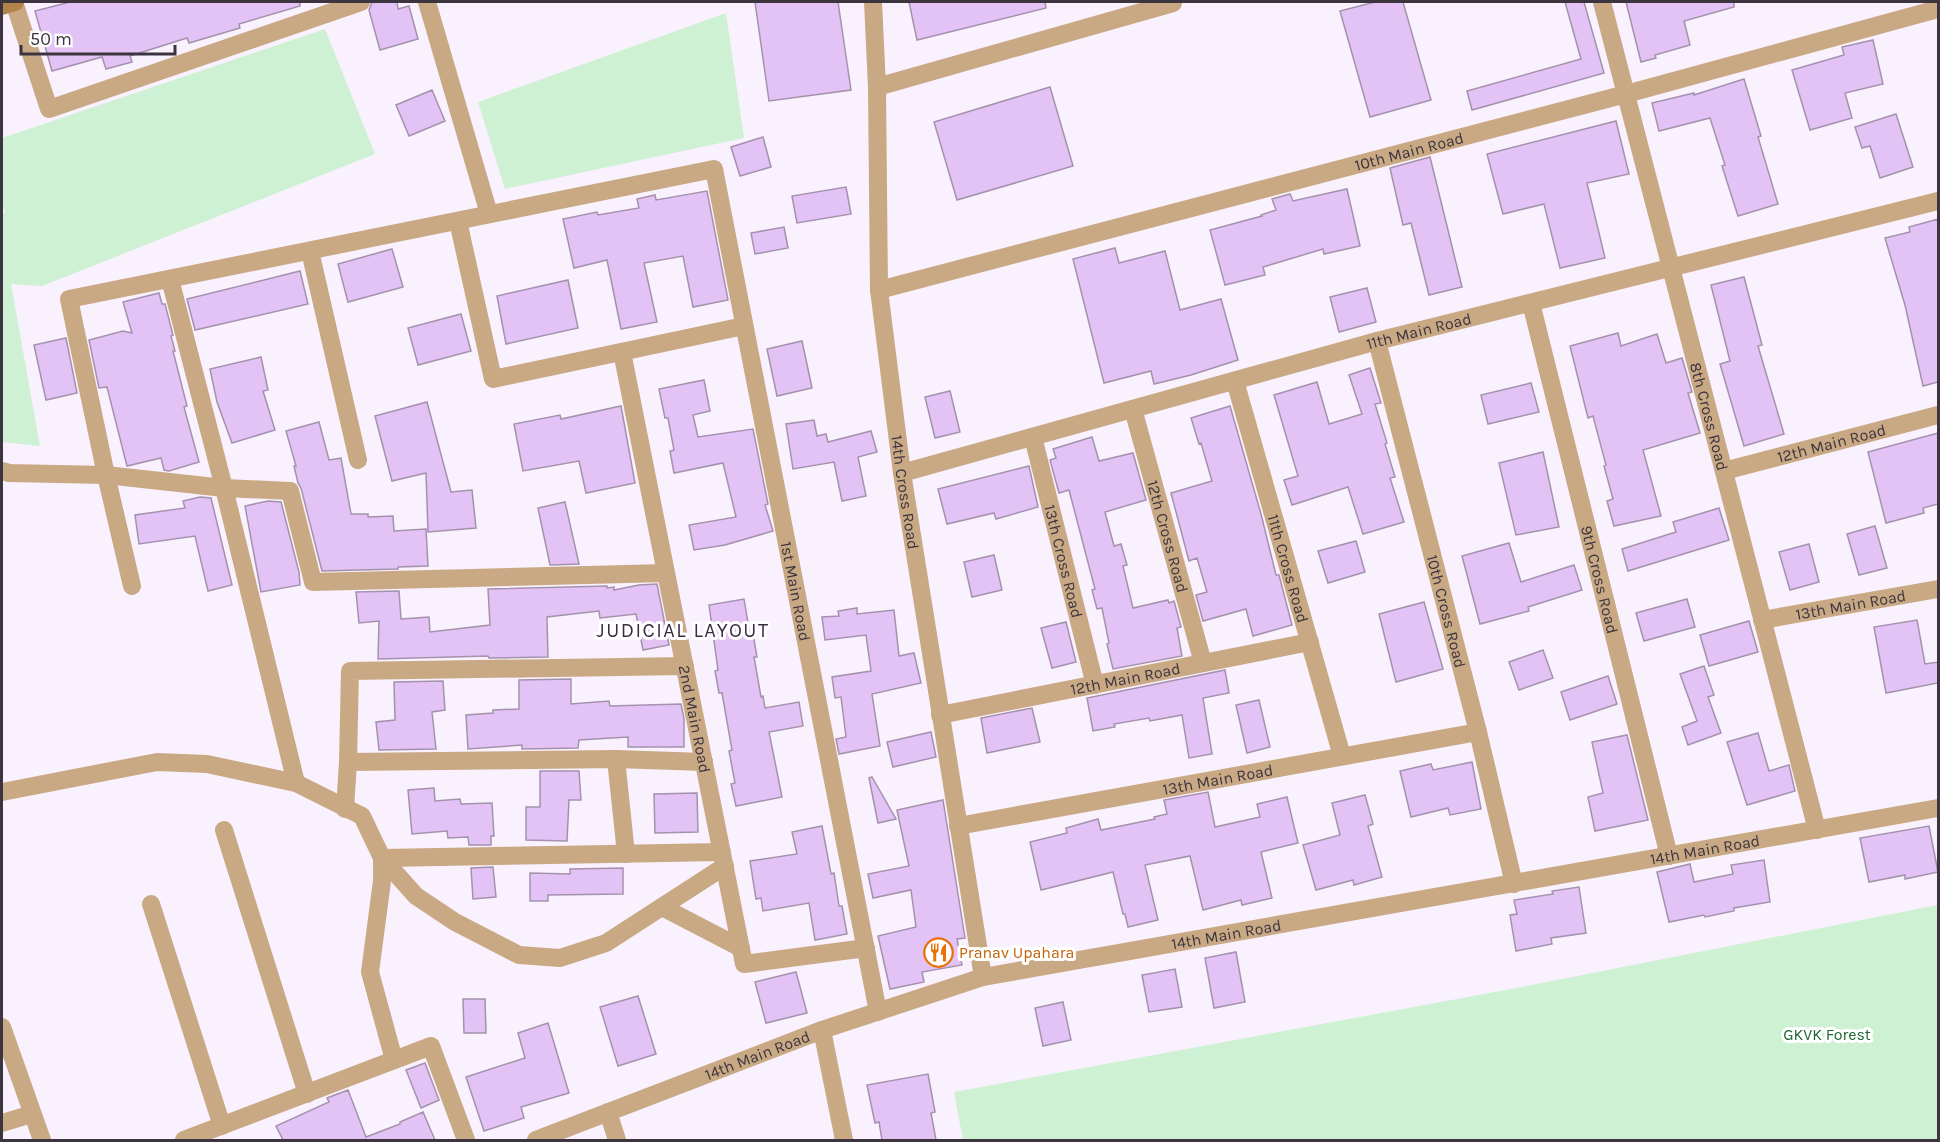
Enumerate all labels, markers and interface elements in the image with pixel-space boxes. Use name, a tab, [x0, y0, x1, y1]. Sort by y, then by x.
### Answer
scale bar	[21, 18, 176, 56]
text: 50 m	[30, 28, 72, 50]
street label: 10th Main Road	[1353, 128, 1466, 175]
street label: 11th Main Road	[1364, 309, 1473, 354]
street label: 8th Cross Road	[1686, 360, 1732, 473]
street label: 12th Main Road	[1775, 420, 1888, 467]
street label: 14th Cross Road	[887, 434, 923, 551]
street label: 12th Cross Road	[1143, 478, 1192, 595]
street label: 13th Cross Road	[1040, 503, 1087, 620]
street label: 11th Cross Road	[1264, 512, 1313, 625]
street label: 9th Cross Road	[1577, 524, 1622, 636]
street label: 1st Main Road	[777, 540, 815, 643]
street label: 10th Cross Road	[1423, 553, 1470, 670]
street label: 13th Main Road	[1794, 586, 1907, 624]
district label: JUDICIAL LAYOUT	[597, 619, 769, 642]
street label: 12th Main Road	[1069, 659, 1182, 699]
street label: 2nd Main Road	[675, 663, 715, 775]
street label: 13th Main Road	[1161, 760, 1275, 799]
street label: 14th Main Road	[1649, 831, 1761, 869]
street label: 14th Main Road	[1170, 915, 1283, 953]
restaurant icon: Pranav Upahara	[922, 936, 954, 968]
place label: Pranav Upahara	[959, 943, 1074, 962]
park label: GKVK Forest	[1783, 1025, 1871, 1044]
street label: 14th Main Road	[702, 1027, 813, 1084]

